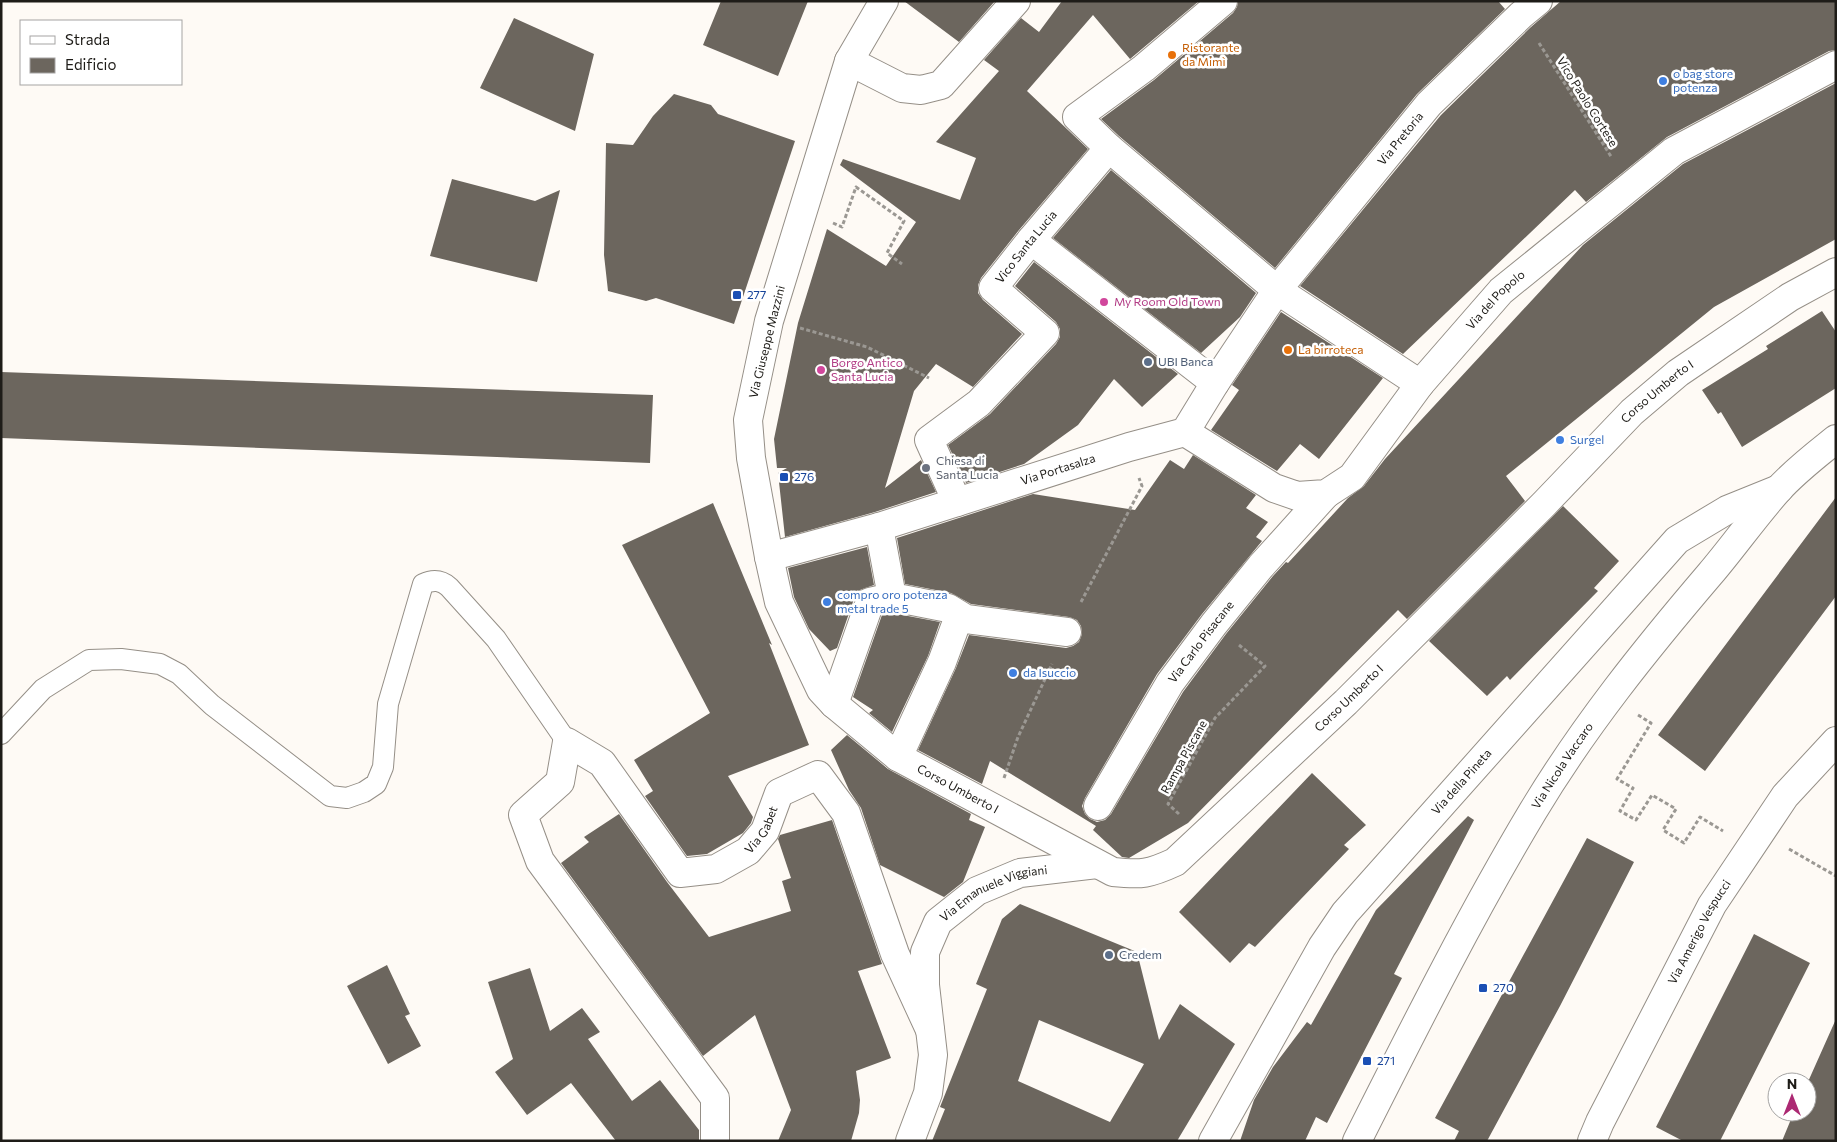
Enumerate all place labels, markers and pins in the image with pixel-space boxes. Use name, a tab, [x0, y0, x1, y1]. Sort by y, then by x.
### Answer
place label: Ristorante da Mimì	[1182, 40, 1240, 68]
marker: Ristorante da Mimì	[1166, 49, 1178, 61]
place label: o bag store potenza	[1673, 66, 1733, 94]
marker: o bag store potenza	[1657, 75, 1669, 87]
place label: 277	[747, 287, 766, 301]
marker: 277	[731, 289, 743, 301]
place label: My Room Old Town	[1114, 294, 1221, 308]
marker: My Room Old Town	[1098, 296, 1110, 308]
place label: La birroteca	[1298, 342, 1363, 356]
marker: La birroteca	[1282, 344, 1294, 356]
place label: UBI Banca	[1158, 354, 1213, 368]
place label: Borgo Antico Santa Lucia	[831, 355, 903, 383]
marker: UBI Banca	[1142, 356, 1154, 368]
marker: Borgo Antico Santa Lucia	[815, 364, 827, 376]
place label: Surgel	[1570, 432, 1604, 446]
marker: Surgel	[1554, 434, 1566, 446]
place label: Chiesa di Santa Lucia	[936, 453, 999, 481]
marker: Chiesa di Santa Lucia	[920, 462, 932, 474]
place label: 276	[794, 469, 814, 483]
marker: 276	[778, 471, 790, 483]
place label: compro oro potenza metal trade 5	[837, 587, 947, 615]
marker: compro oro potenza metal trade 5	[821, 596, 833, 608]
place label: da Isuccio	[1023, 665, 1076, 679]
marker: da Isuccio	[1007, 667, 1019, 679]
place label: Credem	[1119, 947, 1162, 961]
marker: Credem	[1103, 949, 1115, 961]
place label: 270	[1493, 980, 1514, 994]
marker: 270	[1477, 982, 1489, 994]
place label: 271	[1377, 1053, 1395, 1067]
marker: 271	[1361, 1055, 1373, 1067]

